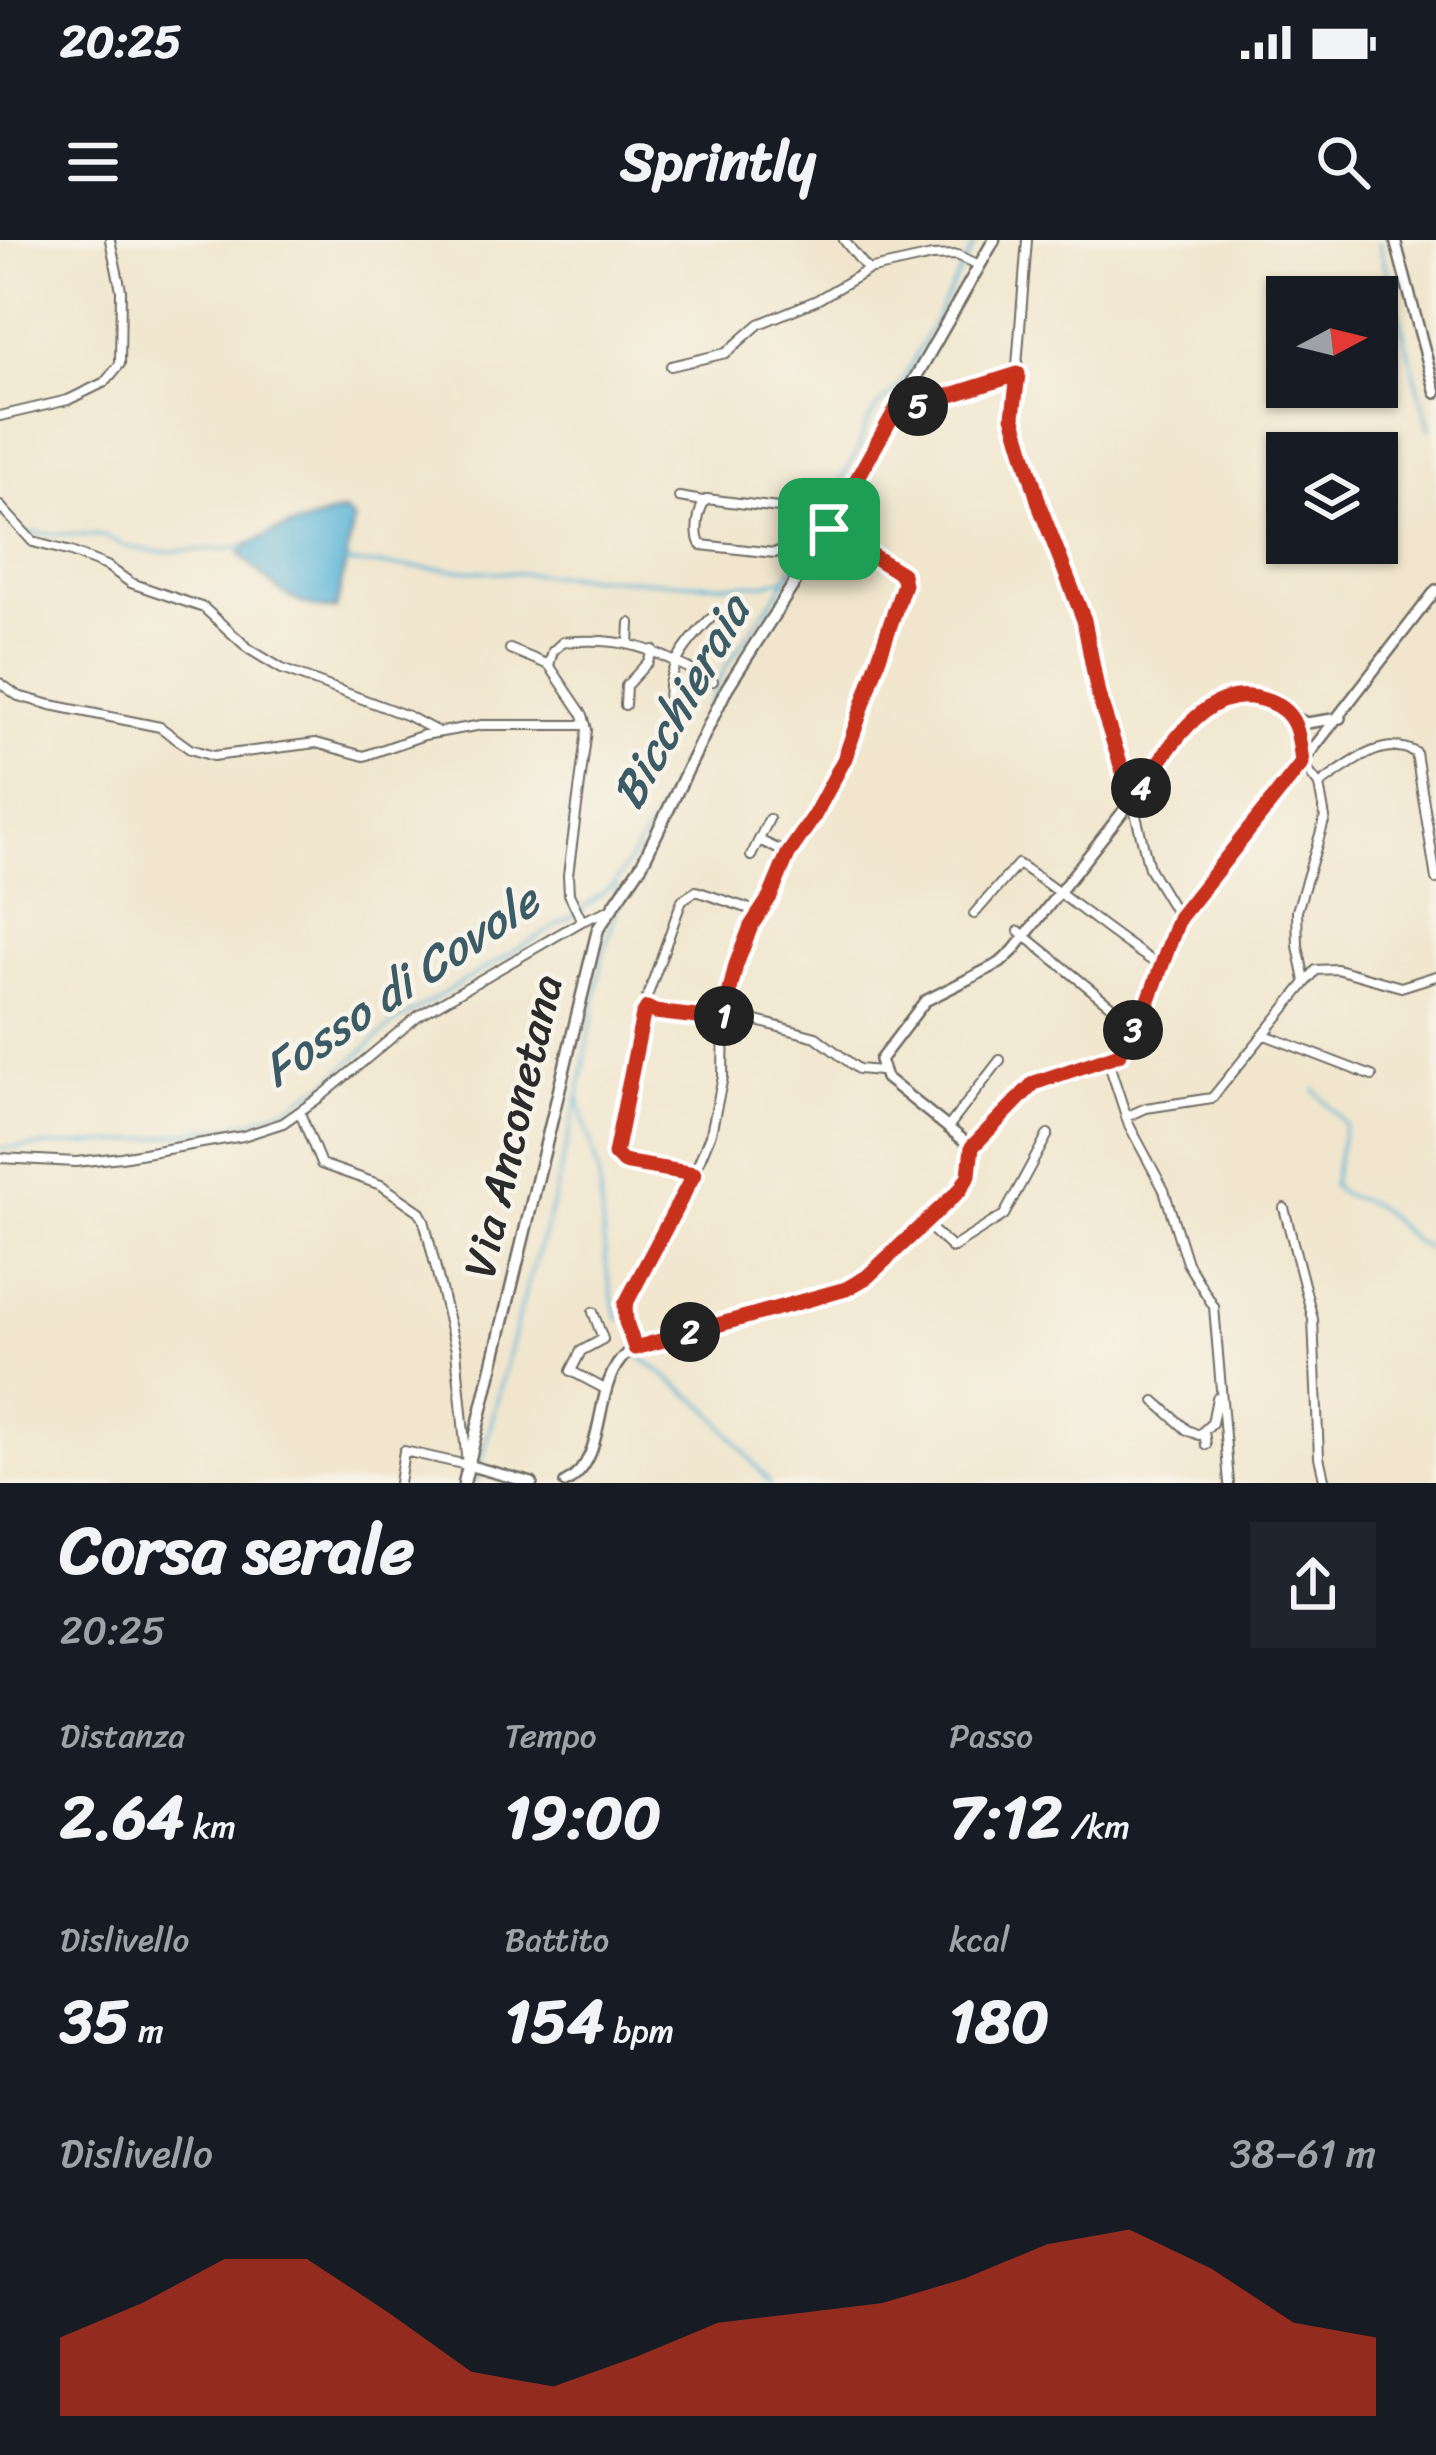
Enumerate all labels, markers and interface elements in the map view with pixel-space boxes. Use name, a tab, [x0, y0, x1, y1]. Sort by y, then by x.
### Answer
text: 20:25	[60, 2, 181, 82]
text: Sprintly	[620, 114, 816, 210]
icon: menu	[60, 129, 126, 195]
icon: search	[1310, 129, 1376, 195]
north arrow	[1266, 276, 1398, 408]
map controls	[1266, 276, 1398, 564]
pin: 5	[888, 376, 948, 436]
text: 5	[908, 377, 928, 435]
button: layers	[1266, 432, 1398, 564]
pin	[778, 478, 880, 580]
icon: arrive	[796, 496, 862, 562]
water label: Bicchieraia	[586, 576, 776, 825]
pin: 4	[1111, 758, 1171, 818]
text: 4	[1131, 759, 1151, 817]
water label: Fosso di Covole	[243, 857, 561, 1110]
street label: Via Anconetana	[439, 967, 587, 1285]
pin: 1	[694, 986, 754, 1046]
text: 1	[717, 987, 731, 1045]
pin: 3	[1103, 1000, 1163, 1060]
text: 3	[1124, 1001, 1142, 1059]
pin: 2	[660, 1302, 720, 1362]
text: 2	[680, 1303, 700, 1361]
text: Corsa serale	[60, 1492, 414, 1609]
button: share	[1250, 1522, 1376, 1648]
text: 20:25	[60, 1596, 165, 1665]
text: Distanza	[60, 1707, 185, 1765]
text: Tempo	[505, 1707, 597, 1765]
text: Passo	[949, 1707, 1033, 1765]
text: 2.64	[60, 1765, 184, 1871]
text: 19:00	[505, 1765, 661, 1871]
text: 7:12	[949, 1765, 1062, 1871]
text: km	[184, 1798, 236, 1856]
text: /km	[1062, 1798, 1130, 1856]
text: Dislivello	[60, 1911, 189, 1969]
text: Battito	[505, 1911, 609, 1969]
text: kcal	[949, 1911, 1009, 1969]
text: 35	[60, 1969, 130, 2075]
text: 154	[505, 1969, 605, 2075]
text: 180	[949, 1969, 1049, 2075]
text: m	[130, 2002, 164, 2060]
text: bpm	[605, 2002, 674, 2060]
text: Dislivello	[60, 2119, 213, 2188]
text: 38–61 m	[1230, 2119, 1376, 2188]

